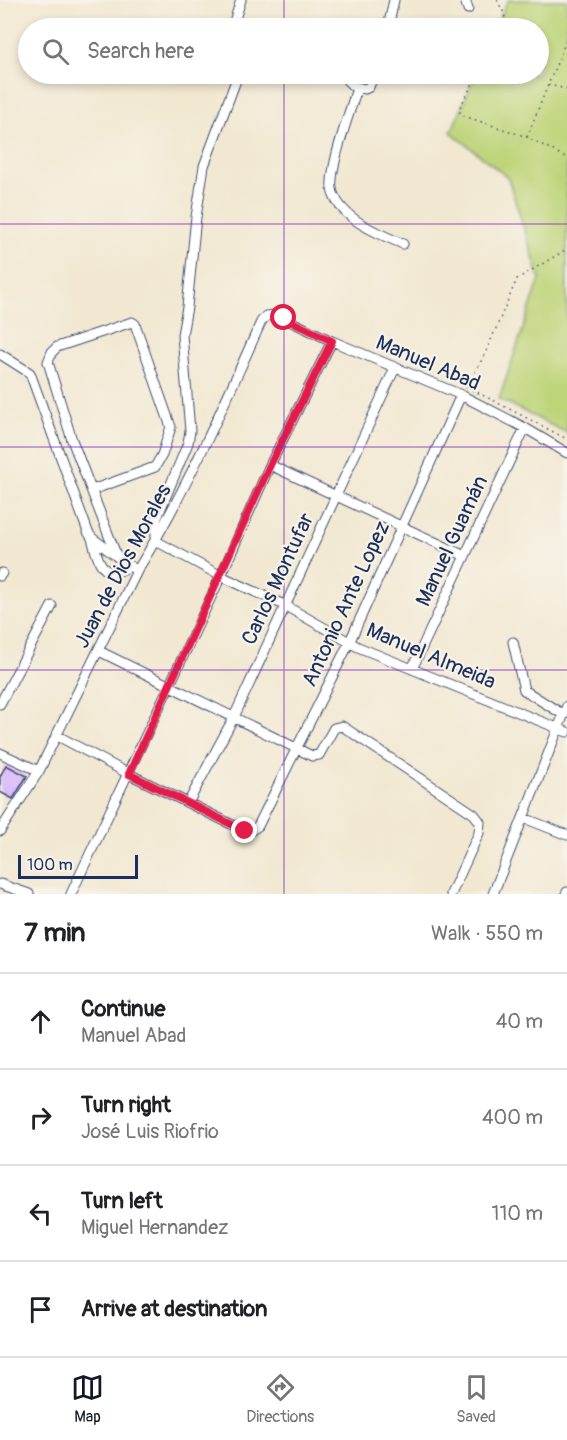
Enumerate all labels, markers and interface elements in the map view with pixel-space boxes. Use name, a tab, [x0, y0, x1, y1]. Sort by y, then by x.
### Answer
search box	[18, 18, 549, 84]
icon: search	[39, 35, 72, 68]
text: Search here	[87, 37, 194, 65]
route start	[270, 304, 296, 330]
street label: Manuel Abad	[372, 329, 484, 397]
street label: Manuel Guamán	[410, 471, 494, 611]
street label: Juan de Dios Morales	[68, 479, 178, 653]
street label: Carlos Montufar	[236, 508, 321, 649]
street label: Antonio Ante Lopez	[296, 517, 396, 691]
street label: Manuel Almeida	[362, 617, 500, 695]
route end	[231, 817, 257, 843]
scale bar	[18, 852, 138, 880]
text: 100 m	[27, 855, 73, 875]
text: 7 min	[24, 917, 86, 949]
text: Walk · 550 m	[431, 921, 543, 946]
text: Continue	[81, 995, 165, 1023]
icon: ahead	[24, 1005, 57, 1038]
text: 40 m	[496, 1009, 543, 1034]
text: Manuel Abad	[81, 1023, 186, 1048]
text: Turn right	[81, 1091, 171, 1119]
icon: right	[24, 1101, 57, 1134]
text: 400 m	[482, 1105, 543, 1130]
text: José Luis Riofrio	[81, 1119, 219, 1144]
text: Turn left	[81, 1187, 163, 1215]
icon: left	[24, 1197, 57, 1230]
text: 110 m	[492, 1201, 543, 1226]
text: Miguel Hernandez	[81, 1215, 229, 1240]
icon: arrive	[24, 1293, 57, 1326]
text: Arrive at destination	[81, 1295, 267, 1323]
tab: Map	[71, 1371, 104, 1427]
tab: Directions	[246, 1371, 314, 1427]
tab: Saved	[456, 1371, 496, 1427]

